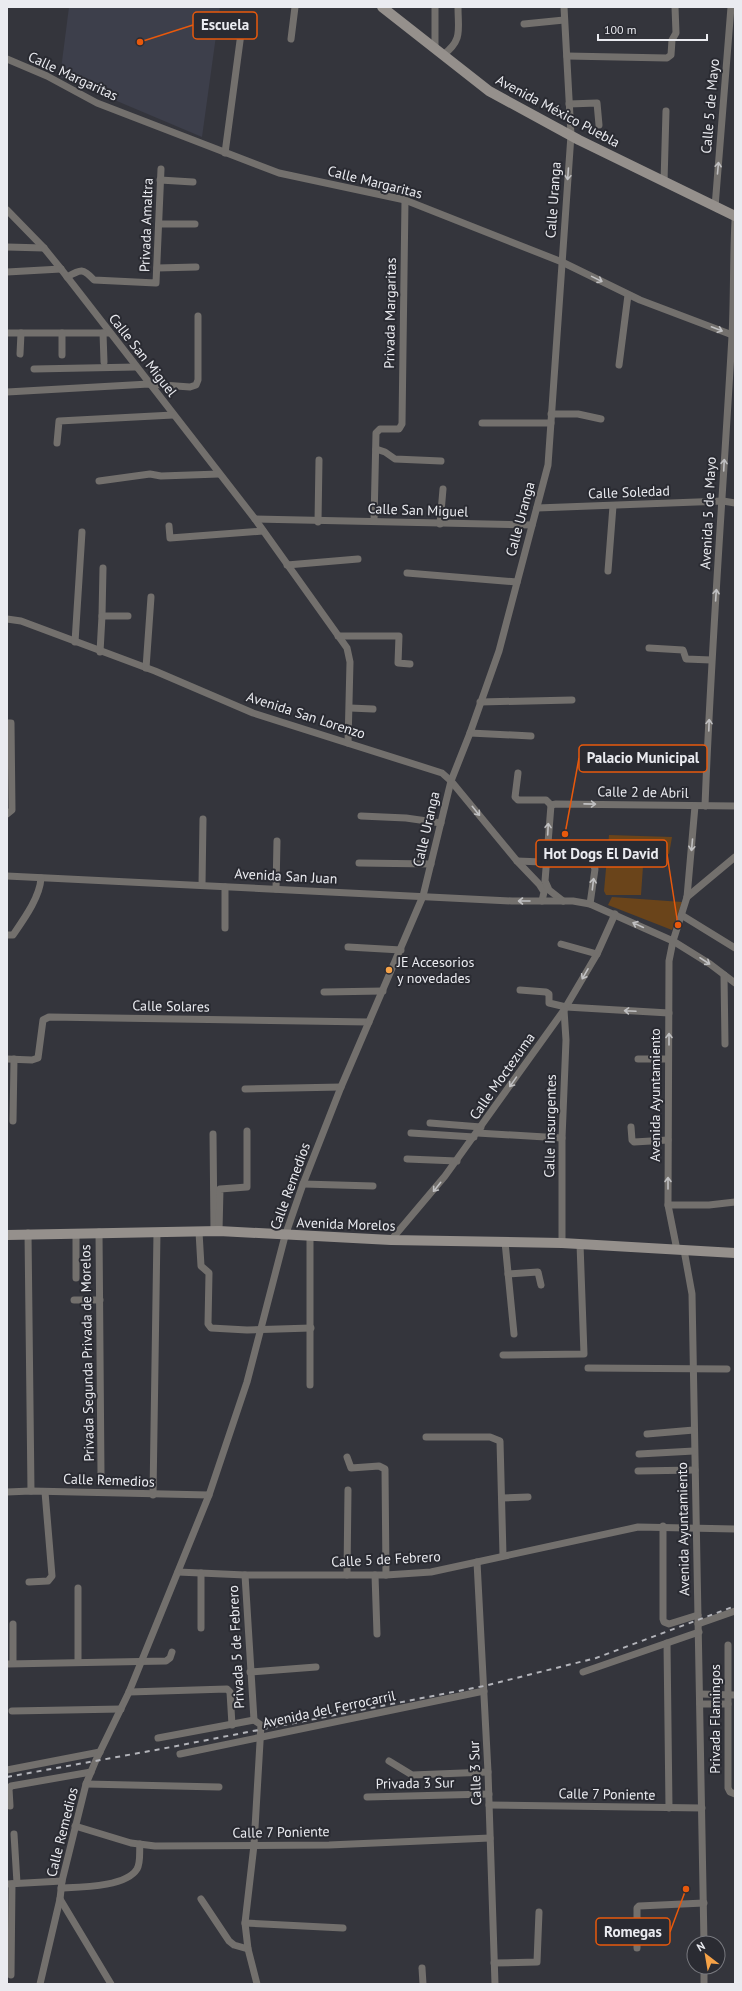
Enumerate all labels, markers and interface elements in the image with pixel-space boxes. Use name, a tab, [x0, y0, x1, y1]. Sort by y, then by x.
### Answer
callout: Escuela	[193, 12, 257, 39]
text: Escuela	[201, 15, 249, 34]
scale bar	[598, 16, 707, 42]
text: 100 m	[604, 22, 637, 37]
street label: Calle Margaritas	[25, 47, 121, 105]
street label: Calle 5 de Mayo	[697, 58, 723, 154]
street label: Avenida México Puebla	[493, 71, 623, 151]
street label: Calle Uranga	[541, 161, 565, 239]
street label: Calle Margaritas	[326, 162, 424, 202]
one-way arrow	[715, 162, 722, 175]
one-way arrow	[564, 167, 571, 180]
street label: Privada Amaltra	[135, 177, 157, 272]
street label: Privada Margaritas	[380, 257, 400, 369]
one-way arrow	[590, 276, 602, 283]
street label: Calle San Miguel	[105, 310, 181, 400]
one-way arrow	[710, 326, 722, 334]
street label: Avenida 5 de Mayo	[696, 456, 720, 570]
one-way arrow	[721, 459, 728, 472]
street label: Calle Uranga	[501, 480, 539, 558]
street label: Calle Soledad	[588, 482, 670, 502]
street label: Calle San Miguel	[367, 499, 469, 521]
one-way arrow	[713, 589, 720, 602]
street label: Avenida San Lorenzo	[244, 687, 368, 743]
one-way arrow	[705, 719, 712, 732]
callout: Palacio Municipal	[579, 745, 707, 772]
text: Palacio Municipal	[587, 748, 700, 767]
street label: Calle 2 de Abril	[597, 782, 689, 802]
street label: Calle Uranga	[409, 790, 443, 868]
one-way arrow	[583, 800, 596, 808]
one-way arrow	[471, 806, 480, 816]
one-way arrow	[545, 823, 552, 836]
one-way arrow	[688, 838, 695, 851]
callout: Hot Dogs El David	[536, 840, 667, 867]
text: Hot Dogs El David	[543, 844, 659, 863]
street label: Avenida San Juan	[234, 864, 338, 888]
one-way arrow	[589, 878, 597, 891]
one-way arrow	[518, 897, 531, 905]
one-way arrow	[632, 921, 644, 928]
place label: JE Accesorios y novedades	[396, 953, 474, 987]
one-way arrow	[699, 957, 710, 965]
marker: JE Accesorios y novedades	[384, 965, 394, 975]
one-way arrow	[581, 968, 589, 980]
street label: Calle Solares	[132, 996, 210, 1016]
one-way arrow	[624, 1007, 637, 1014]
street label: Avenida Ayuntamiento	[646, 1028, 664, 1162]
street label: Calle Moctezuma	[465, 1029, 539, 1123]
one-way arrow	[665, 1033, 673, 1046]
street label: Calle Insurgentes	[540, 1074, 560, 1178]
one-way arrow	[509, 1076, 517, 1087]
street label: Calle Remedios	[266, 1140, 314, 1232]
one-way arrow	[664, 1177, 672, 1190]
one-way arrow	[432, 1182, 441, 1192]
street label: Avenida Morelos	[296, 1213, 396, 1235]
street label: Privada Segunda Privada de Morelos	[76, 1244, 98, 1462]
street label: Avenida Ayuntamiento	[673, 1462, 693, 1596]
street label: Calle Remedios	[63, 1469, 155, 1491]
street label: Calle 5 de Febrero	[331, 1547, 441, 1571]
street label: Privada 5 de Febrero	[224, 1585, 248, 1709]
street label: Privada Flamingos	[706, 1664, 724, 1774]
street label: Avenida del Ferrocarril	[261, 1686, 397, 1732]
street label: Calle 3 Sur	[465, 1740, 485, 1806]
street label: Privada 3 Sur	[375, 1773, 455, 1793]
street label: Calle 7 Poniente	[558, 1784, 656, 1804]
street label: Calle Remedios	[42, 1785, 82, 1879]
street label: Calle 7 Poniente	[232, 1822, 330, 1842]
callout: Romegas	[596, 1918, 670, 1945]
text: Romegas	[604, 1922, 662, 1941]
north arrow	[686, 1935, 726, 1975]
text: N	[694, 1939, 708, 1954]

